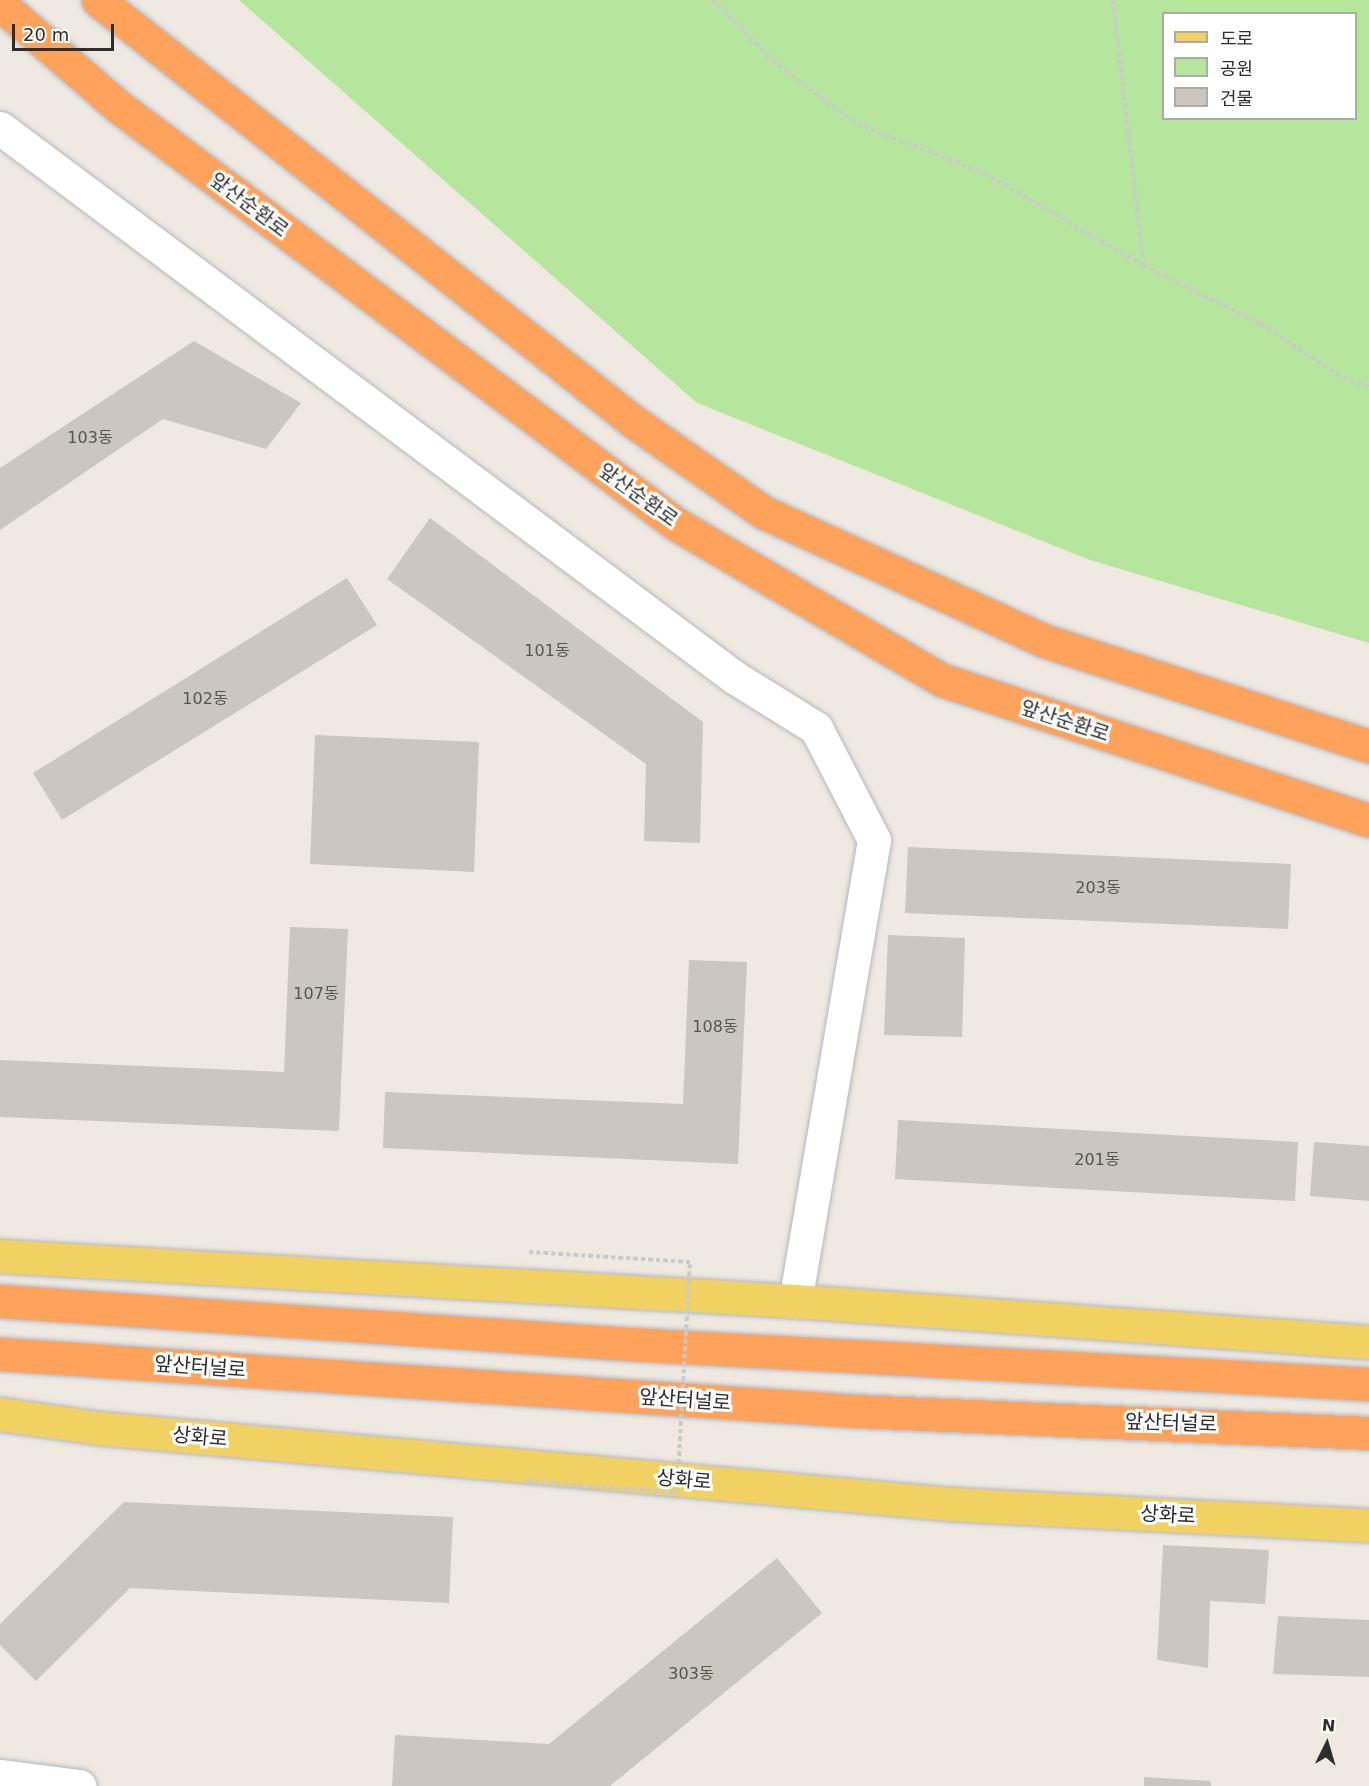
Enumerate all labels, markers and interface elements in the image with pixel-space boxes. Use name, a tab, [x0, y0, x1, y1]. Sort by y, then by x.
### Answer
scale bar	[15, 12, 117, 50]
legend	[1162, 12, 1357, 120]
text: 20 m	[23, 24, 69, 45]
text: 도로	[1220, 28, 1253, 49]
text: 공원	[1220, 58, 1253, 79]
text: 건물	[1220, 88, 1253, 109]
street label: 앞산순환로	[205, 168, 293, 242]
house number: 103동	[67, 428, 113, 448]
street label: 앞산순환로	[594, 458, 682, 532]
house number: 101동	[524, 641, 570, 661]
house number: 102동	[182, 689, 228, 709]
street label: 앞산순환로	[1018, 695, 1112, 747]
house number: 203동	[1075, 878, 1121, 898]
house number: 107동	[293, 984, 339, 1004]
house number: 108동	[692, 1017, 738, 1037]
house number: 201동	[1074, 1150, 1120, 1170]
street label: 앞산터널로	[153, 1352, 247, 1382]
street label: 앞산터널로	[638, 1385, 732, 1415]
street label: 앞산터널로	[1125, 1409, 1217, 1437]
street label: 상화로	[171, 1423, 229, 1451]
street label: 상화로	[655, 1466, 713, 1494]
street label: 상화로	[1140, 1502, 1196, 1528]
house number: 303동	[668, 1664, 714, 1684]
north arrow	[1297, 1714, 1357, 1774]
text: N	[1321, 1716, 1336, 1736]

